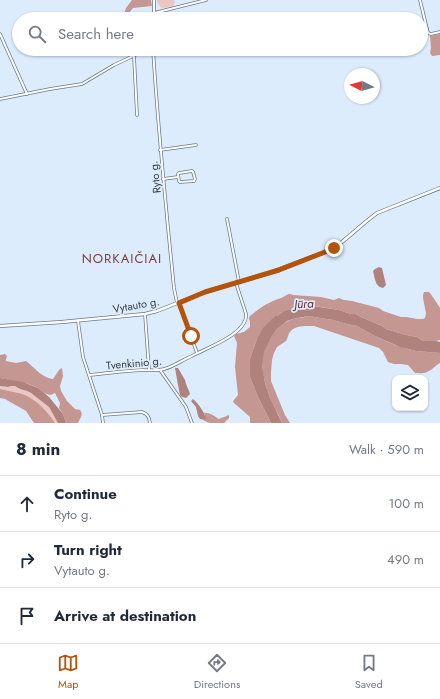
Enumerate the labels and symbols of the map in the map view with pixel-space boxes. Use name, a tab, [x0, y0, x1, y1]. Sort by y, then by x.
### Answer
north arrow	[344, 68, 380, 104]
street label: Ryto g.	[145, 160, 165, 194]
route end	[325, 239, 343, 257]
district label: NORKAIČIAI	[82, 249, 162, 268]
street label: Vytauto g.	[111, 293, 161, 317]
water label: Jūra	[292, 294, 315, 314]
route start	[182, 327, 200, 345]
street label: Tvenkinio g.	[105, 353, 163, 373]

